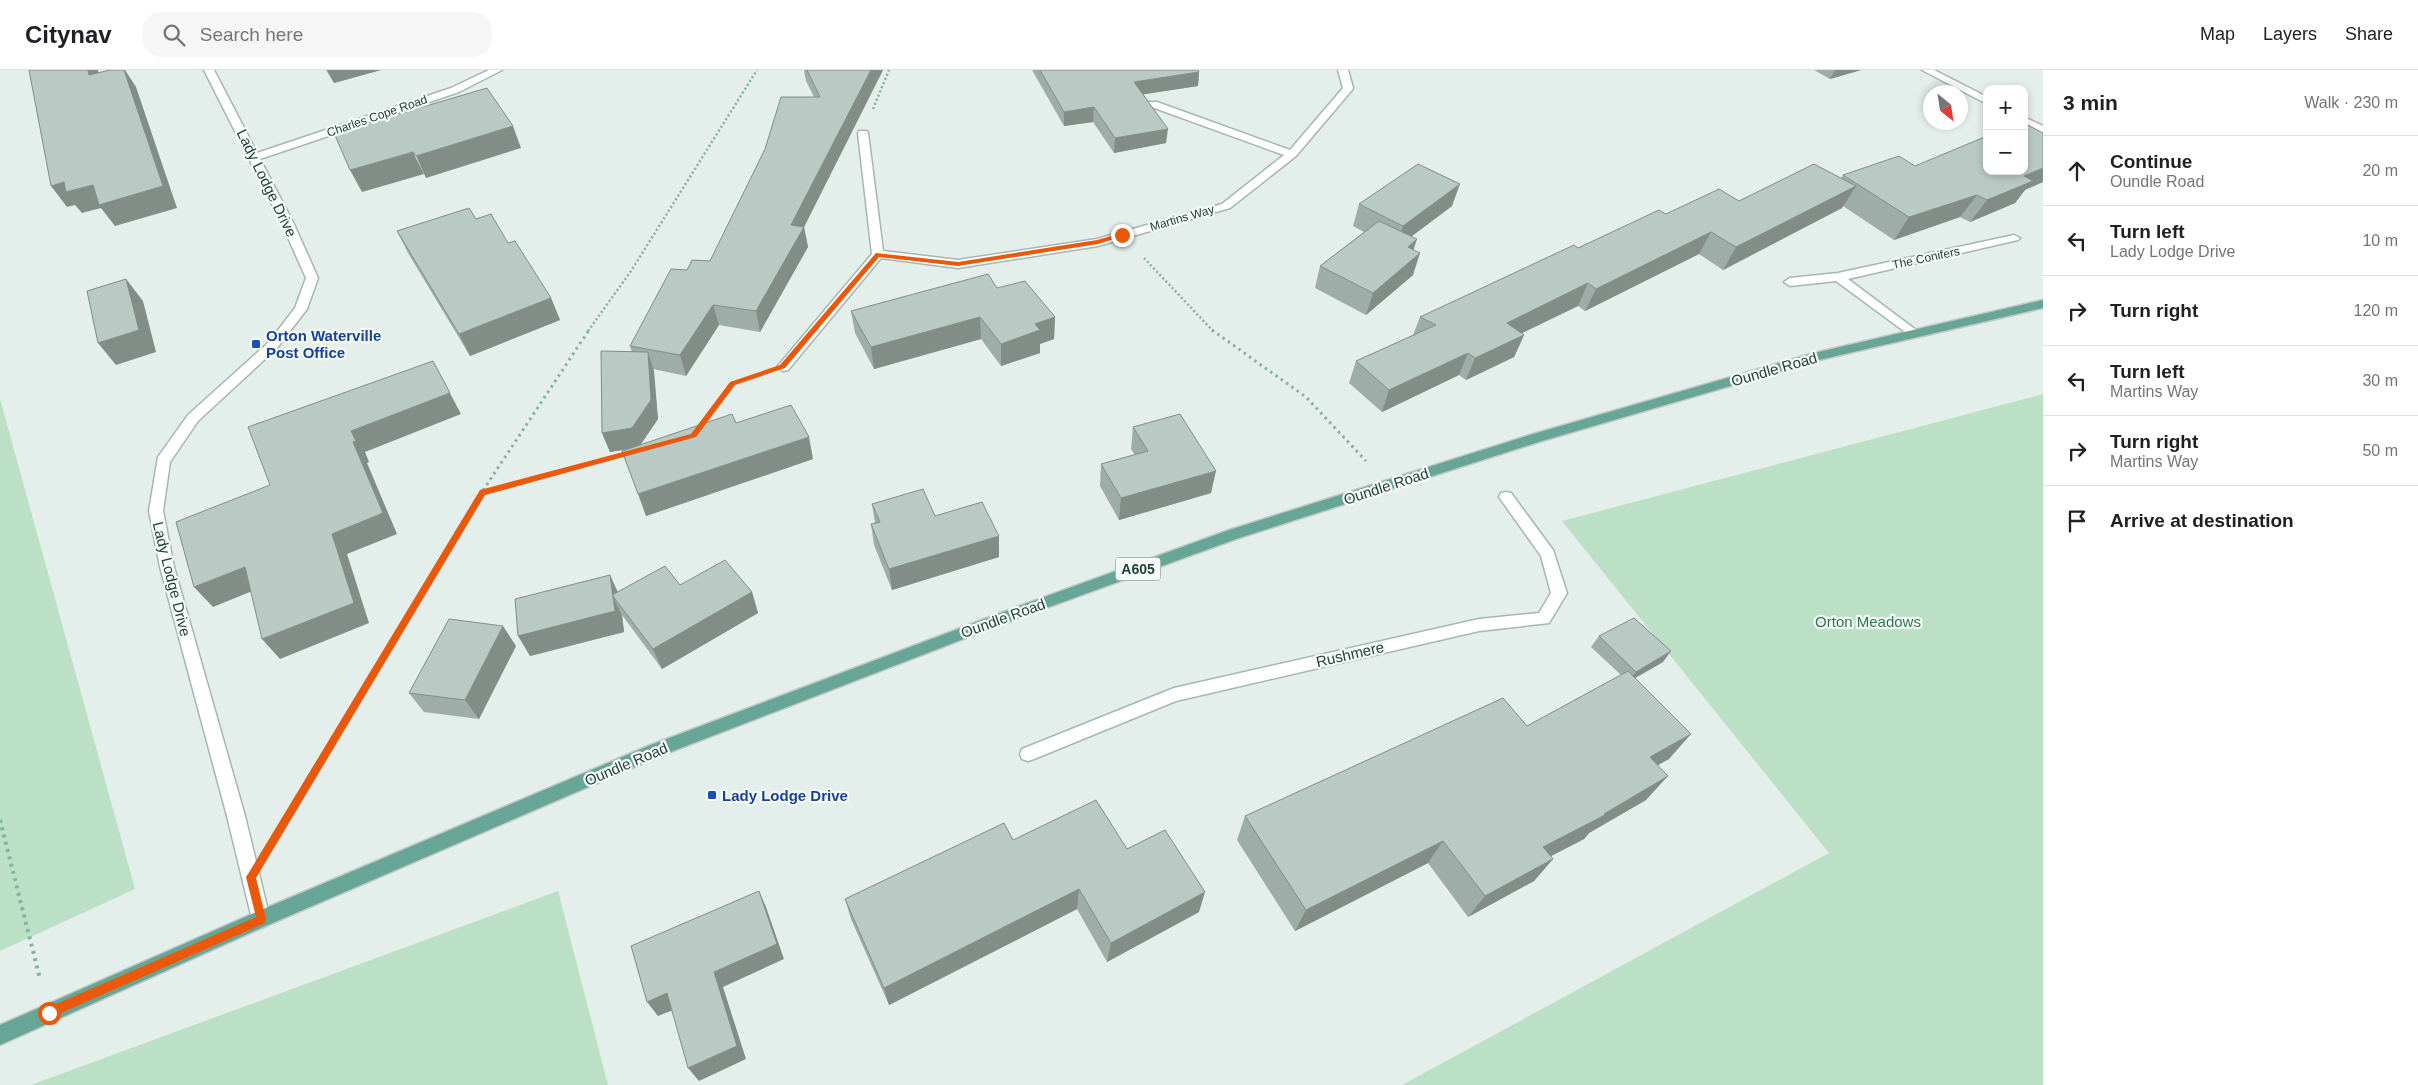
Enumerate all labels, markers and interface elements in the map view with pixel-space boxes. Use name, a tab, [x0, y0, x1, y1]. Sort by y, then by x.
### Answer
search box	[142, 12, 492, 57]
text: Citynav	[25, 21, 112, 48]
icon: search	[160, 21, 188, 49]
text: Search here	[200, 24, 303, 45]
text: Map	[2200, 24, 2235, 44]
text: Layers	[2263, 24, 2317, 44]
text: Share	[2345, 24, 2393, 44]
north arrow	[1923, 85, 1968, 130]
map controls	[1983, 85, 2028, 175]
button: +	[1983, 85, 2028, 130]
text: 3 min	[2063, 91, 2118, 114]
street label: Charles Cope Road	[325, 92, 429, 140]
text: Walk · 230 m	[2304, 94, 2398, 111]
street label: Lady Lodge Drive	[234, 126, 300, 240]
button: −	[1983, 130, 2028, 175]
text: Continue	[2110, 151, 2192, 172]
icon: ahead	[2063, 157, 2091, 185]
text: 20 m	[2362, 162, 2398, 179]
text: Oundle Road	[2110, 173, 2204, 190]
street label: Martins Way	[1148, 202, 1216, 234]
text: Turn left	[2110, 221, 2185, 242]
route end	[1111, 224, 1134, 247]
icon: left	[2063, 227, 2091, 255]
text: 10 m	[2362, 232, 2398, 249]
text: Lady Lodge Drive	[2110, 243, 2235, 260]
street label: The Conifers	[1891, 244, 1961, 272]
icon: right	[2063, 297, 2091, 325]
text: Turn right	[2110, 300, 2198, 321]
text: 120 m	[2354, 302, 2398, 319]
place label: Orton Waterville Post Office	[266, 327, 381, 361]
marker: Orton Waterville Post Office	[250, 338, 262, 350]
street label: Oundle Road	[1729, 349, 1819, 389]
text: Turn left	[2110, 361, 2185, 382]
icon: left	[2063, 367, 2091, 395]
text: 30 m	[2362, 372, 2398, 389]
text: Martins Way	[2110, 383, 2198, 400]
text: Turn right	[2110, 431, 2198, 452]
icon: right	[2063, 437, 2091, 465]
text: 50 m	[2362, 442, 2398, 459]
text: Martins Way	[2110, 453, 2198, 470]
street label: Oundle Road	[1341, 464, 1431, 508]
icon: arrive	[2063, 507, 2091, 535]
text: Arrive at destination	[2110, 510, 2294, 531]
street label: Lady Lodge Drive	[150, 520, 194, 638]
road number: A605	[1116, 558, 1160, 580]
street label: Oundle Road	[959, 595, 1047, 641]
park label: Orton Meadows	[1815, 613, 1921, 630]
street label: Rushmere	[1314, 638, 1386, 670]
street label: Oundle Road	[582, 739, 670, 789]
place label: Lady Lodge Drive	[722, 787, 848, 804]
marker: Lady Lodge Drive	[706, 789, 718, 801]
route start	[38, 1002, 61, 1025]

